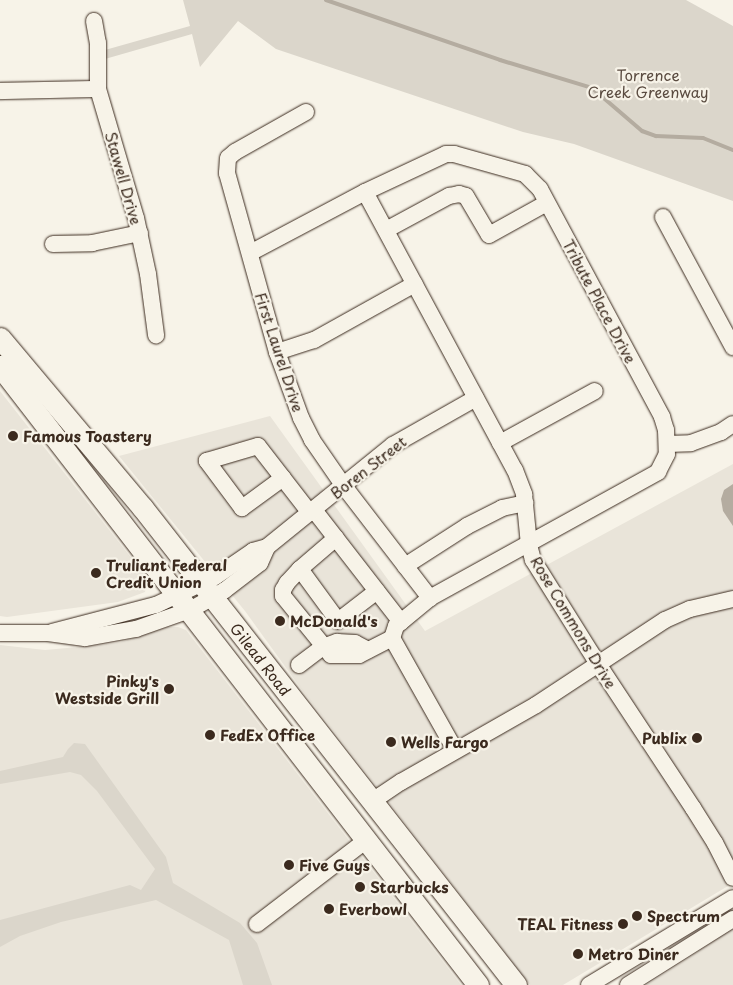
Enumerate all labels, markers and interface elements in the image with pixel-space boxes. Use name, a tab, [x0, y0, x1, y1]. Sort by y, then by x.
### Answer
park label: Torrence Creek Greenway	[586, 65, 710, 100]
street label: Stawell Drive	[102, 129, 146, 227]
street label: Tribute Place Drive	[560, 236, 640, 366]
street label: First Laurel Drive	[252, 290, 308, 414]
place label: Famous Toastery	[23, 427, 152, 445]
marker: Famous Toastery	[7, 430, 19, 442]
street label: Boren Street	[326, 432, 410, 502]
street label: Rose Commons Drive	[527, 552, 621, 692]
place label: Truliant Federal Credit Union	[106, 555, 227, 590]
marker: Truliant Federal Credit Union	[90, 567, 102, 579]
place label: McDonald's	[290, 612, 378, 630]
marker: McDonald's	[274, 615, 286, 627]
street label: Gilead Road	[227, 619, 295, 699]
place label: Pinky's Westside Grill	[54, 671, 159, 706]
marker: Pinky's Westside Grill	[163, 683, 175, 695]
place label: FedEx Office	[220, 726, 315, 744]
marker: FedEx Office	[204, 729, 216, 741]
place label: Publix	[642, 729, 687, 747]
marker: Publix	[691, 732, 703, 744]
place label: Wells Fargo	[401, 733, 489, 751]
marker: Wells Fargo	[385, 736, 397, 748]
place label: Five Guys	[299, 856, 370, 874]
marker: Five Guys	[283, 859, 295, 871]
place label: Starbucks	[370, 878, 449, 896]
marker: Starbucks	[354, 881, 366, 893]
place label: Everbowl	[339, 900, 407, 918]
marker: Everbowl	[323, 903, 335, 915]
place label: Spectrum	[647, 907, 720, 925]
marker: Spectrum	[631, 910, 643, 922]
place label: TEAL Fitness	[516, 915, 613, 933]
marker: TEAL Fitness	[617, 918, 629, 930]
place label: Metro Diner	[588, 945, 680, 963]
marker: Metro Diner	[572, 948, 584, 960]

